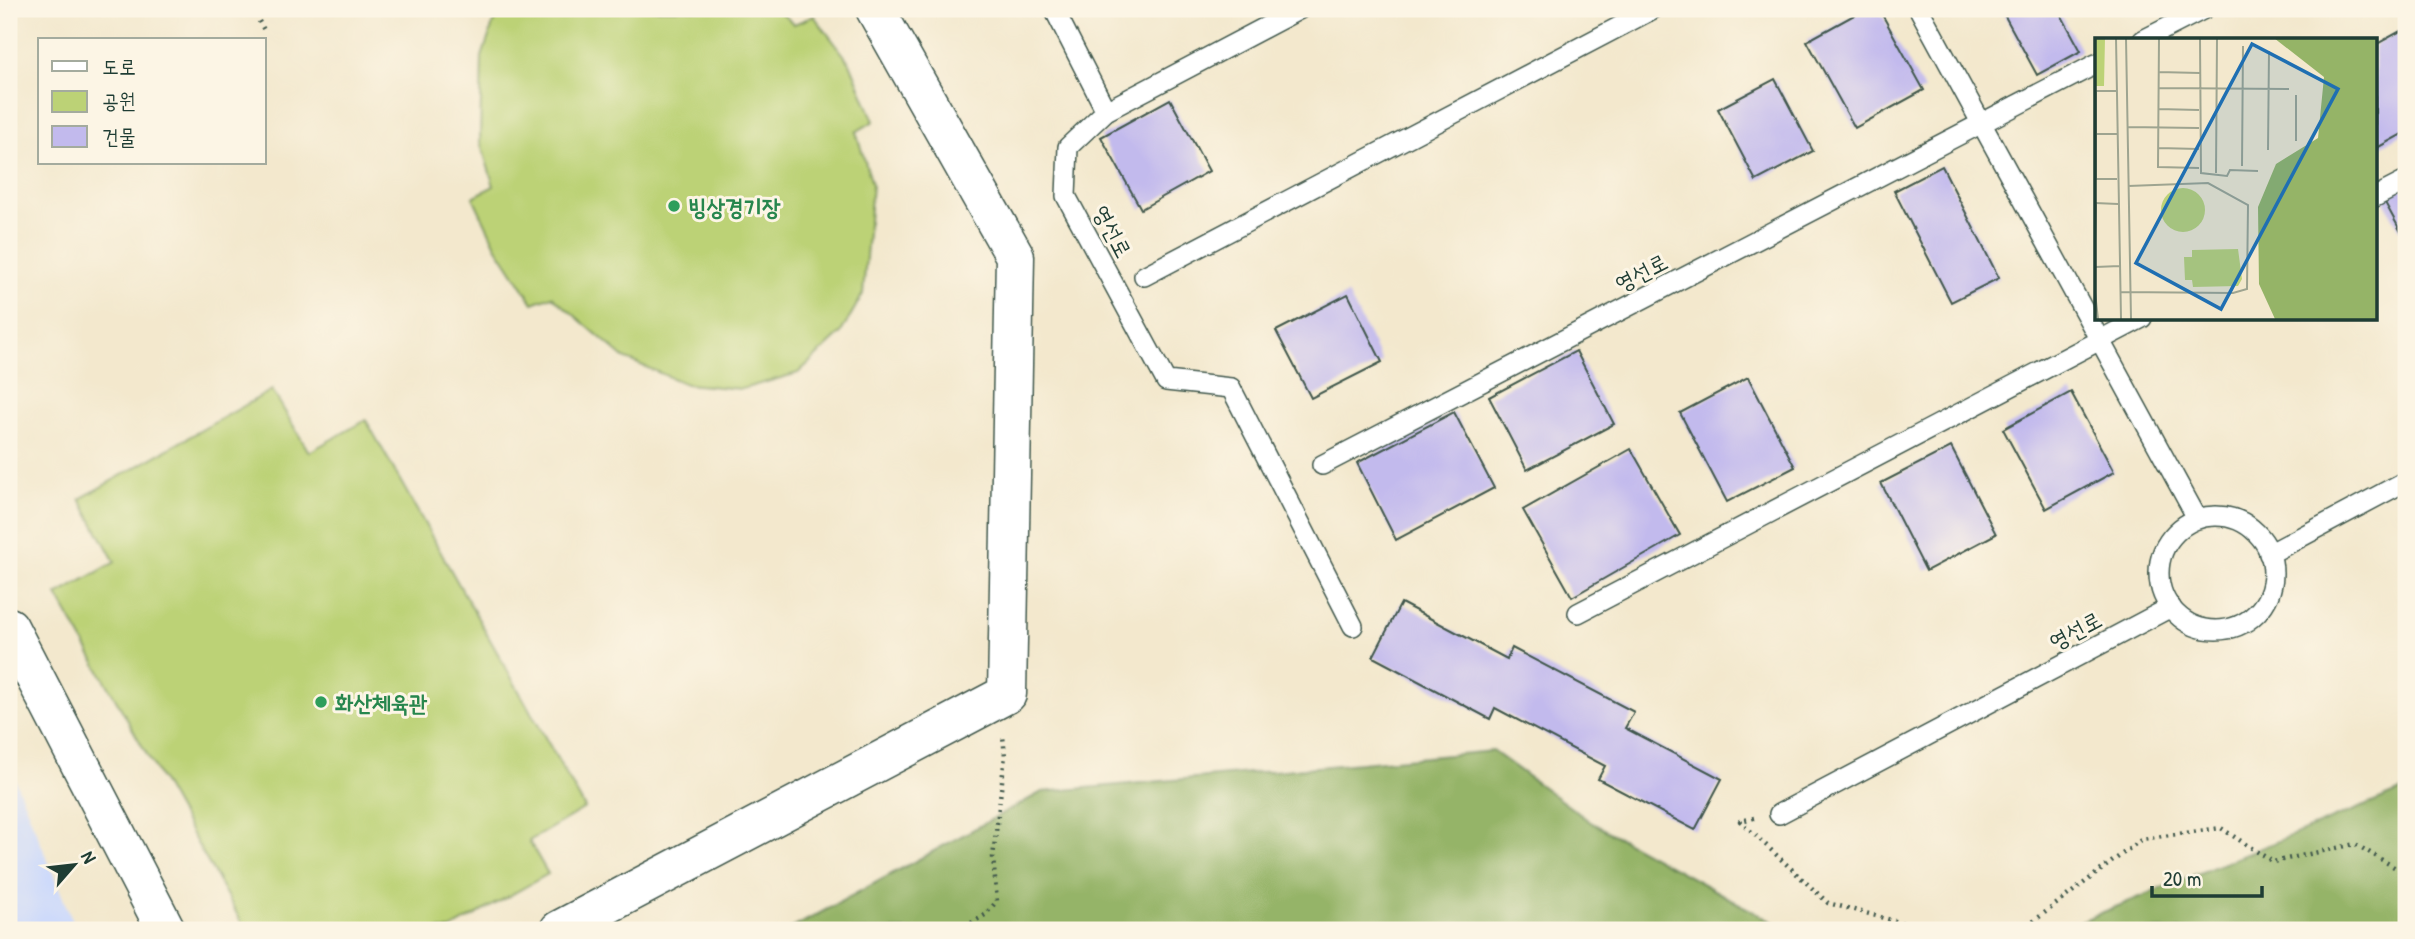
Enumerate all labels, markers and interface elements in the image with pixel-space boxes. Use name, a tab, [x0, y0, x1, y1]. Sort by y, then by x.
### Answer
legend	[38, 38, 266, 164]
inset map	[2095, 38, 2376, 320]
text: 도로	[102, 52, 136, 81]
text: 공원	[102, 86, 136, 115]
text: 건물	[102, 122, 136, 151]
place label: 빙상경기장	[688, 191, 781, 222]
marker: 빙상경기장	[666, 198, 682, 214]
street label: 영선로	[1086, 199, 1140, 263]
street label: 영선로	[1609, 246, 1673, 298]
street label: 영선로	[2043, 603, 2107, 657]
place label: 화산체육관	[335, 687, 428, 718]
marker: 화산체육관	[313, 694, 329, 710]
north arrow	[38, 830, 108, 900]
text: N	[75, 846, 103, 868]
scale bar	[2152, 855, 2263, 899]
text: 20 m	[2163, 864, 2201, 893]

